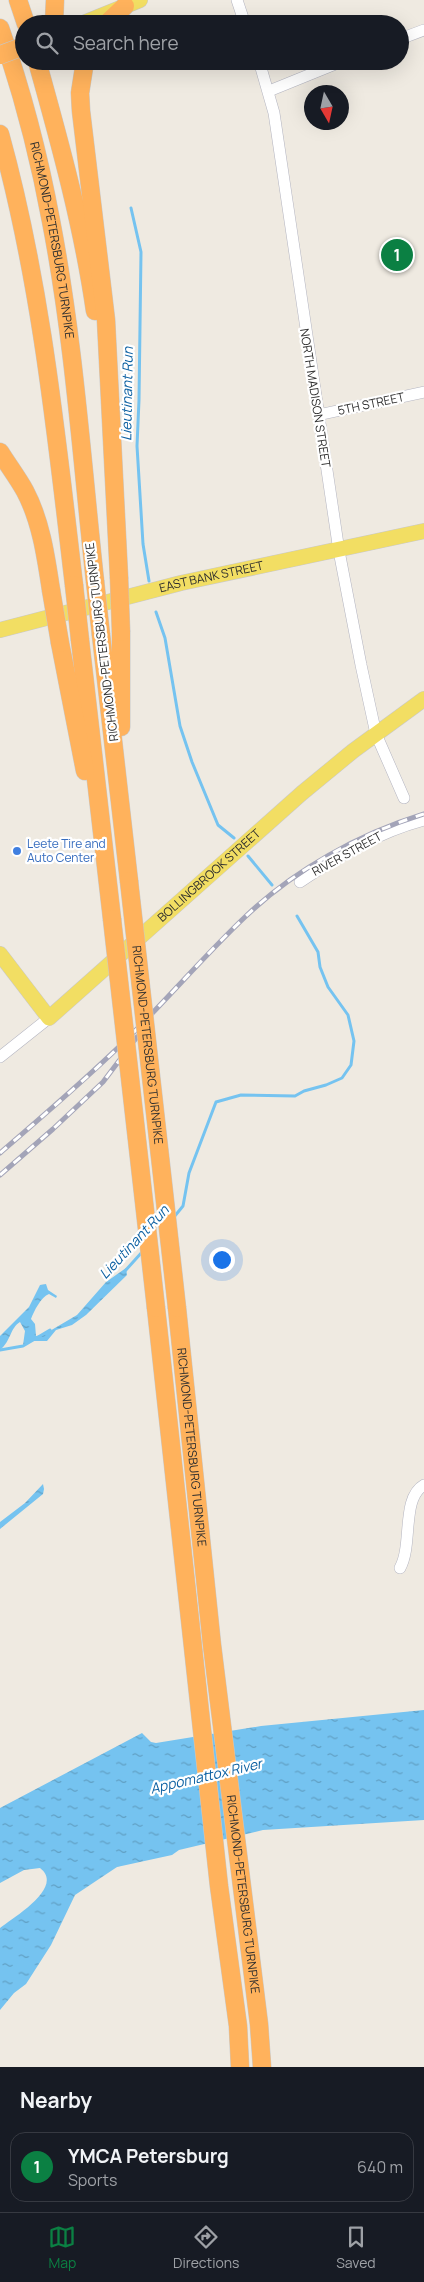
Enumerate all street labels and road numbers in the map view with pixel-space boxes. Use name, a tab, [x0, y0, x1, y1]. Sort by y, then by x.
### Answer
street label: RICHMOND-PETERSBURG TURNPIKE	[26, 140, 78, 340]
street label: NORTH MADISON STREET	[296, 327, 335, 469]
street label: 5TH STREET	[336, 388, 407, 419]
street label: RICHMOND-PETERSBURG TURNPIKE	[81, 542, 122, 742]
street label: EAST BANK STREET	[157, 556, 266, 596]
street label: BOLLINGBROOK STREET	[154, 824, 265, 926]
street label: RIVER STREET	[309, 827, 385, 880]
street label: RICHMOND-PETERSBURG TURNPIKE	[128, 945, 168, 1145]
street label: RICHMOND-PETERSBURG TURNPIKE	[173, 1347, 211, 1548]
street label: RICHMOND-PETERSBURG TURNPIKE	[223, 1794, 264, 1995]

